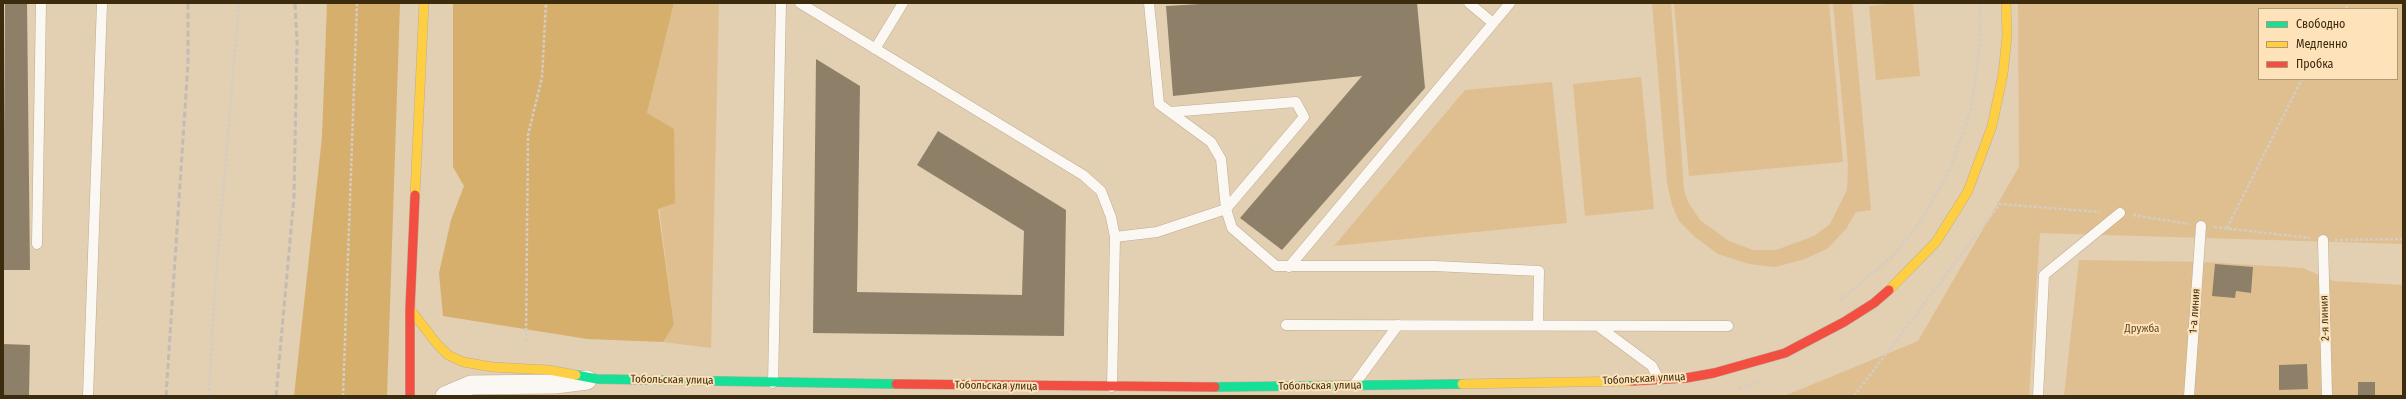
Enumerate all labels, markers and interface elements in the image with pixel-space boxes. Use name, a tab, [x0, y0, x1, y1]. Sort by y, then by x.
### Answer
legend	[2258, 8, 2398, 80]
text: Свободно	[2296, 17, 2345, 31]
text: Медленно	[2296, 37, 2348, 51]
text: Пробка	[2296, 57, 2334, 71]
street label: 1-а линия	[2187, 288, 2203, 334]
street label: 2-я линия	[2318, 295, 2332, 341]
park label: Дружба	[2125, 322, 2159, 336]
street label: Тобольская улица	[1602, 370, 1686, 388]
street label: Тобольская улица	[630, 373, 714, 387]
street label: Тобольская улица	[954, 379, 1038, 393]
street label: Тобольская улица	[1278, 379, 1362, 393]

